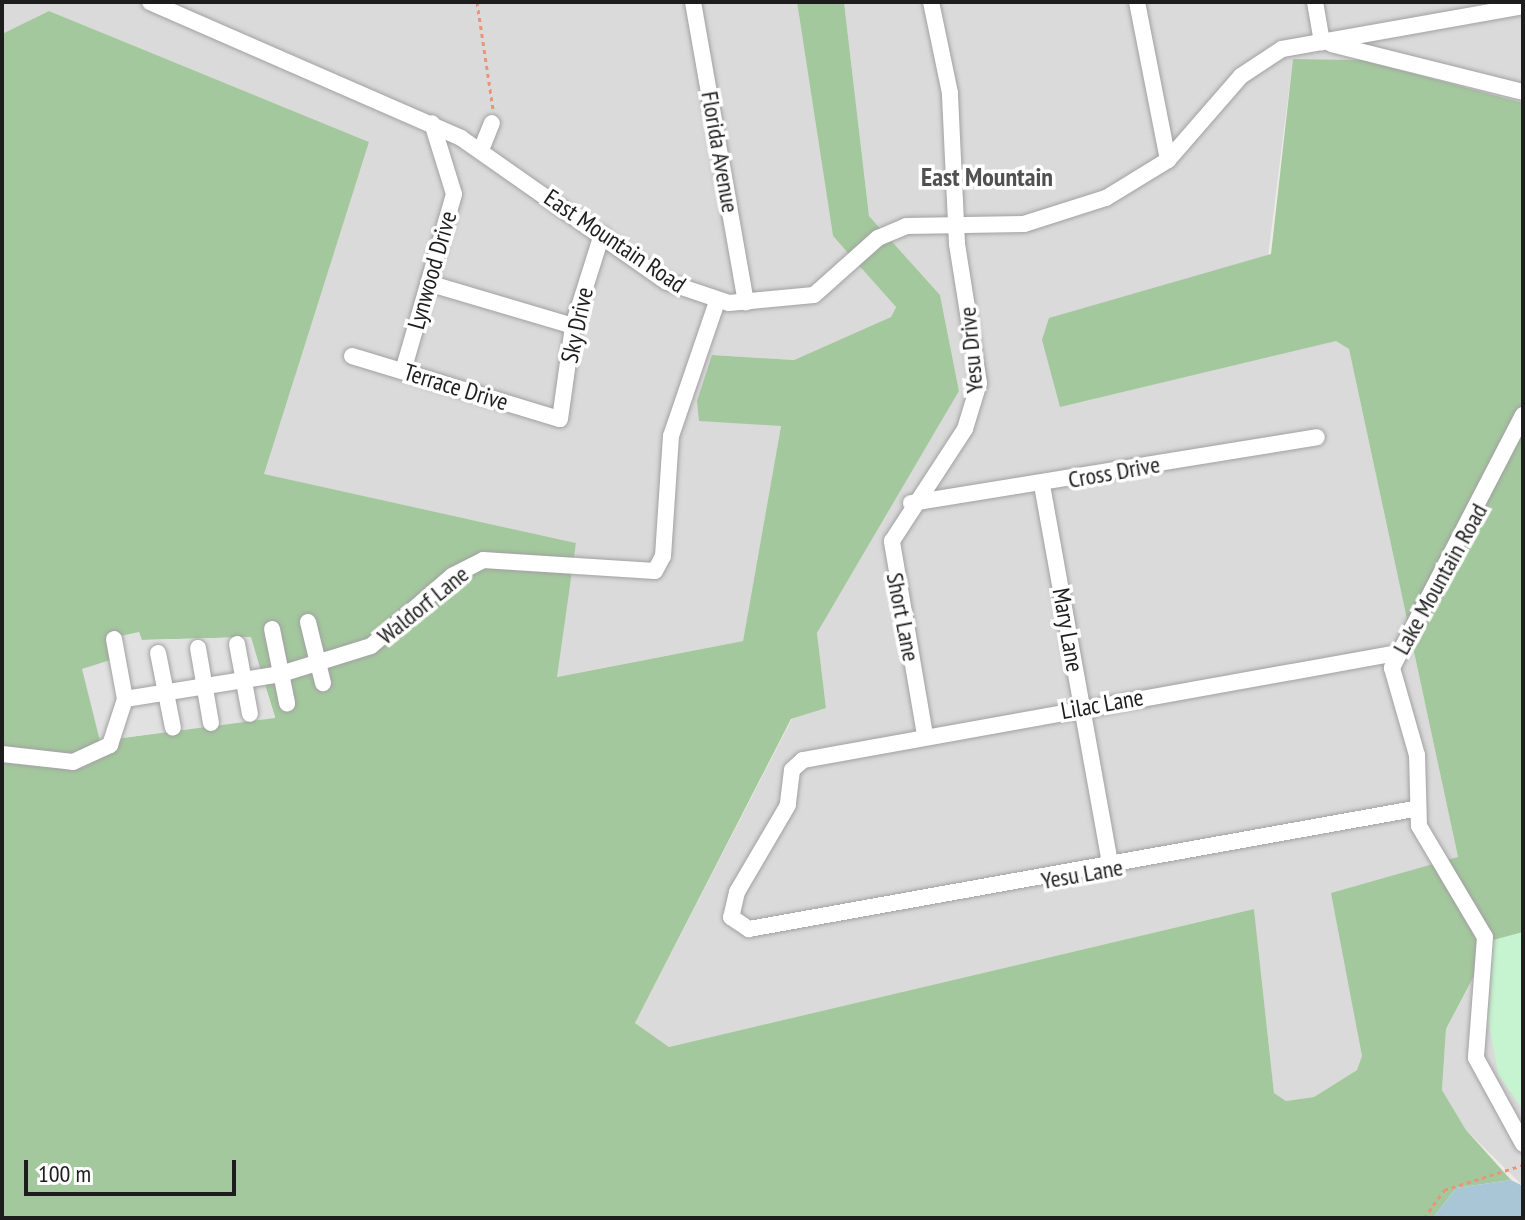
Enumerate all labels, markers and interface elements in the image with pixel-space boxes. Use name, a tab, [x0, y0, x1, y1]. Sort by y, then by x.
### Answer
street label: Florida Avenue	[695, 89, 745, 215]
district label: East Mountain	[921, 161, 1053, 193]
street label: East Mountain Road	[539, 183, 691, 299]
street label: Lynwood Drive	[401, 208, 463, 332]
street label: Sky Drive	[555, 284, 599, 366]
street label: Yesu Drive	[953, 306, 989, 394]
street label: Terrace Drive	[400, 357, 512, 417]
street label: Cross Drive	[1066, 450, 1162, 494]
street label: Lake Mountain Road	[1387, 499, 1493, 659]
street label: Waldorf Lane	[372, 560, 474, 650]
street label: Short Lane	[880, 570, 926, 664]
street label: Mary Lane	[1046, 586, 1090, 674]
street label: Lilac Lane	[1058, 683, 1146, 725]
street label: Yesu Lane	[1039, 853, 1125, 895]
scale bar	[28, 1144, 240, 1194]
text: 100 m	[38, 1158, 91, 1189]

